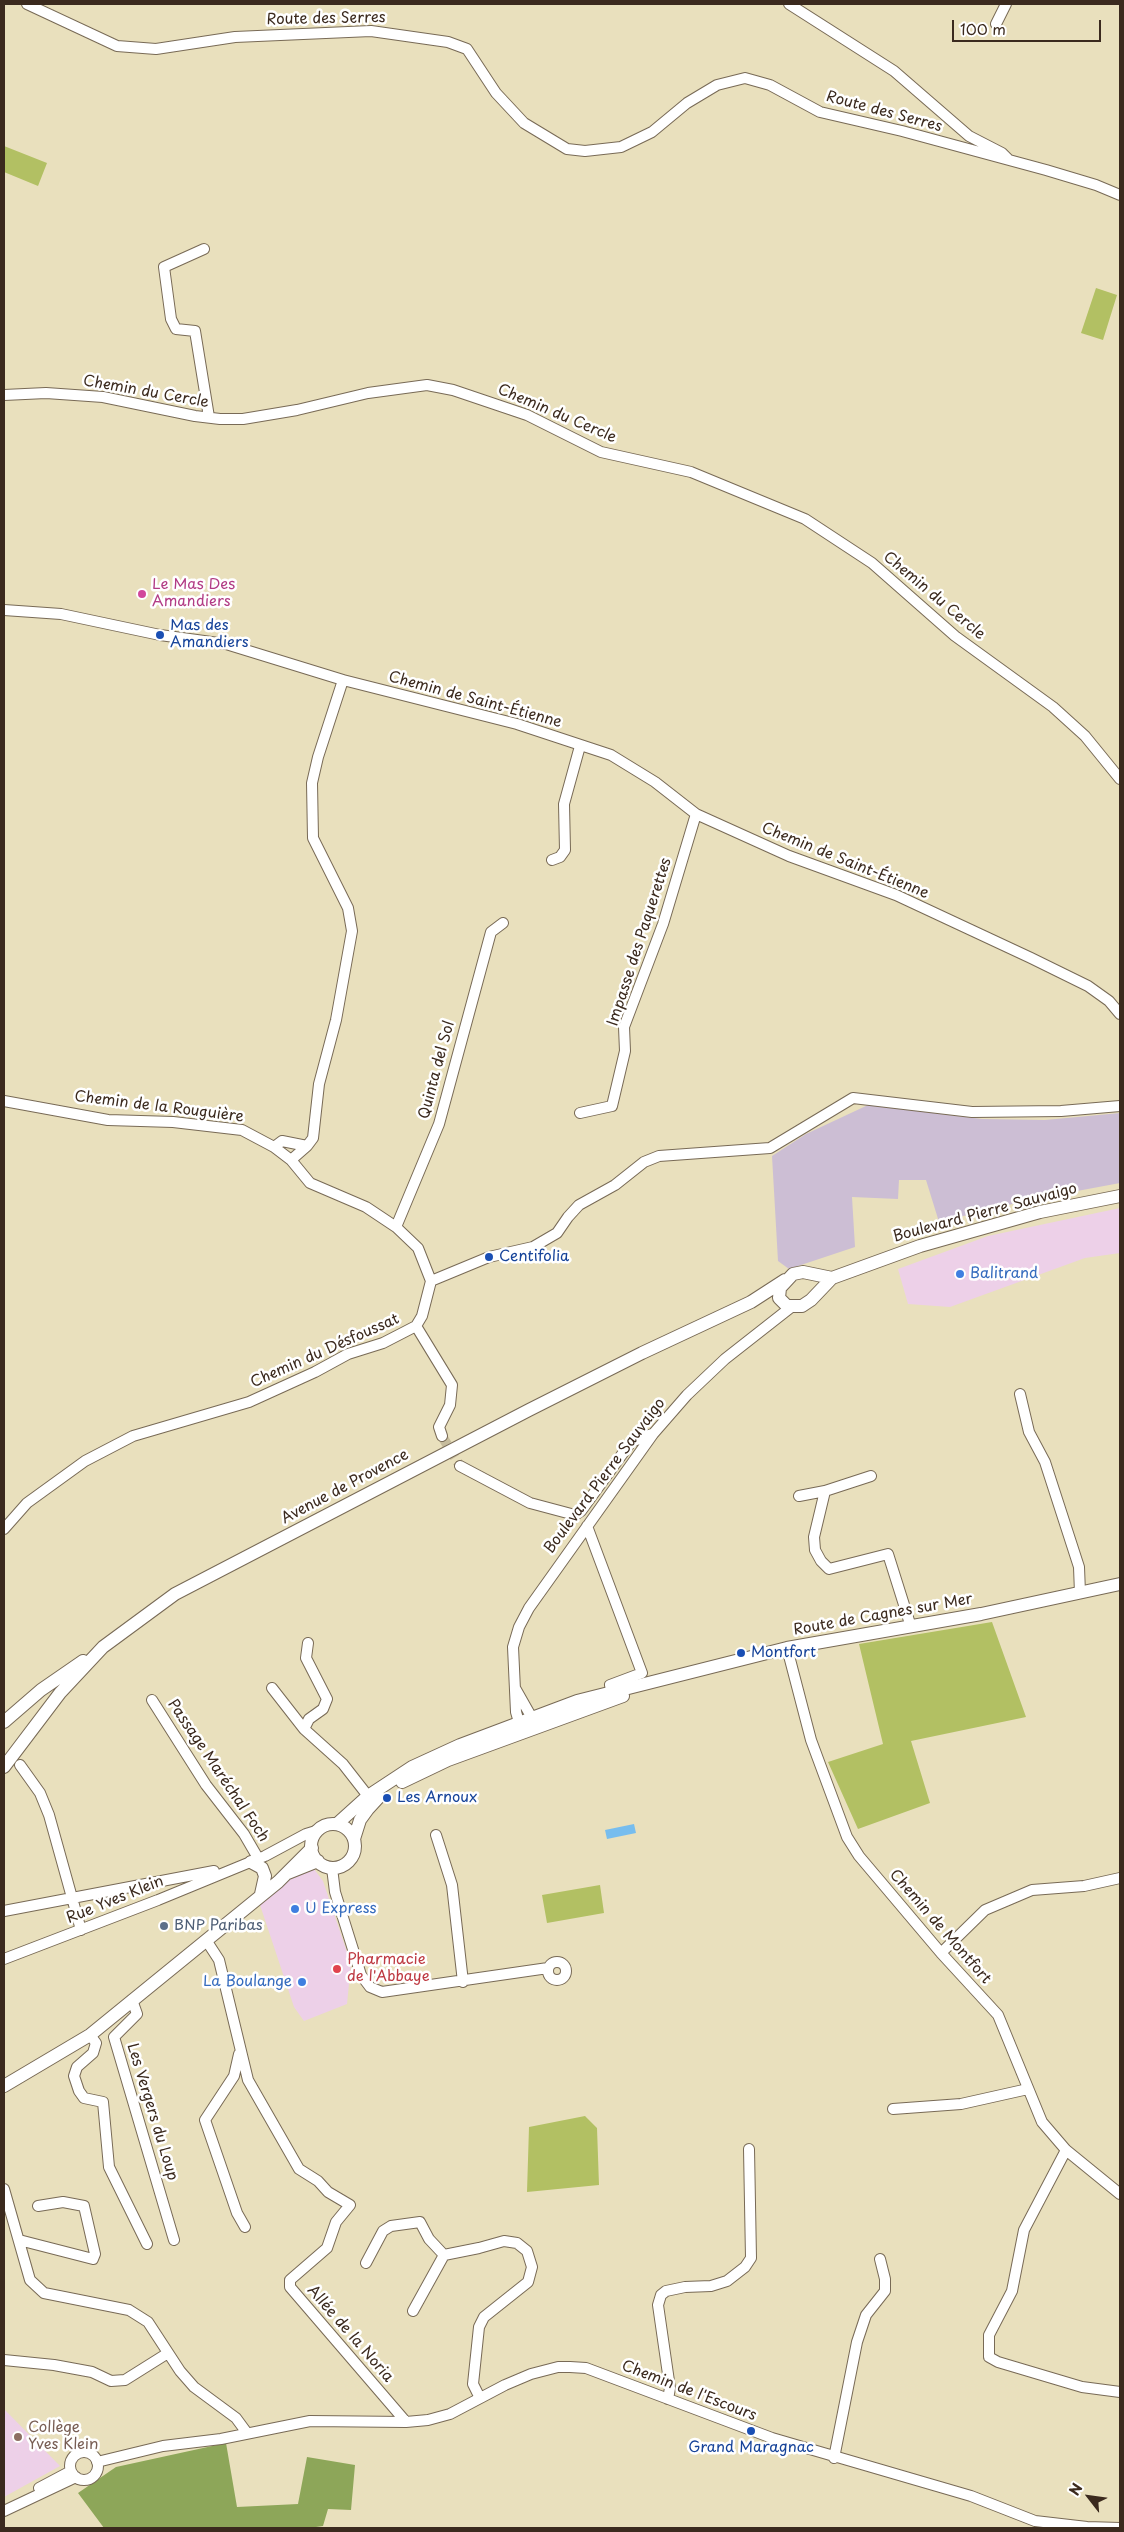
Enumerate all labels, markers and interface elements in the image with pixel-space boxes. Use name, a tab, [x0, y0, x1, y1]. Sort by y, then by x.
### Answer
street label: Route des Serres	[266, 9, 386, 29]
scale bar	[954, 10, 1103, 42]
text: 100 m	[960, 17, 1006, 40]
street label: Route des Serres	[824, 88, 944, 136]
street label: Chemin du Cercle	[82, 372, 210, 412]
street label: Chemin du Cercle	[495, 381, 619, 447]
street label: Chemin du Cercle	[879, 548, 989, 644]
place label: Le Mas Des Amandiers	[152, 576, 235, 611]
marker: Le Mas Des Amandiers	[136, 588, 148, 600]
place label: Mas des Amandiers	[170, 617, 249, 652]
marker: Mas des Amandiers	[154, 629, 166, 641]
street label: Chemin de Saint-Étienne	[386, 668, 564, 732]
street label: Chemin de Saint-Étienne	[759, 819, 931, 903]
street label: Impasse des Paquerettes	[604, 856, 676, 1028]
street label: Quinta del Sol	[415, 1019, 459, 1121]
street label: Chemin de la Rouguière	[73, 1088, 245, 1126]
street label: Boulevard Pierre Sauvaigo	[891, 1180, 1079, 1246]
place label: Centifolia	[499, 1248, 569, 1266]
marker: Centifolia	[483, 1251, 495, 1263]
place label: Balitrand	[970, 1265, 1038, 1283]
marker: Balitrand	[954, 1268, 966, 1280]
street label: Chemin du Désfoussat	[248, 1310, 402, 1392]
street label: Boulevard Pierre Sauvaigo	[541, 1395, 669, 1557]
street label: Avenue de Provence	[278, 1446, 412, 1528]
street label: Route de Cagnes sur Mer	[792, 1590, 974, 1640]
place label: Montfort	[751, 1644, 816, 1662]
marker: Montfort	[735, 1647, 747, 1659]
street label: Passage Maréchal Foch	[164, 1696, 272, 1846]
place label: Les Arnoux	[397, 1789, 477, 1807]
marker: Les Arnoux	[381, 1792, 393, 1804]
street label: Chemin de Montfort	[885, 1866, 995, 1988]
street label: Rue Yves Klein	[64, 1872, 166, 1928]
place label: U Express	[305, 1900, 377, 1918]
marker: U Express	[289, 1903, 301, 1915]
place label: BNP Paribas	[174, 1917, 263, 1935]
marker: BNP Paribas	[158, 1920, 170, 1932]
place label: Pharmacie de l'Abbaye	[347, 1951, 430, 1986]
marker: Pharmacie de l'Abbaye	[331, 1963, 343, 1975]
place label: La Boulange	[203, 1973, 292, 1991]
marker: La Boulange	[296, 1976, 308, 1988]
street label: Les Vergers du Loup	[123, 2041, 181, 2183]
street label: Allée de la Noria	[303, 2282, 397, 2386]
street label: Chemin de l'Escours	[619, 2357, 759, 2425]
place label: Collège Yves Klein	[28, 2419, 98, 2454]
marker: Grand Maragnac	[745, 2425, 757, 2437]
marker: Collège Yves Klein	[12, 2431, 24, 2443]
place label: Grand Maragnac	[688, 2439, 814, 2457]
north arrow	[1064, 2472, 1114, 2522]
text: N	[1064, 2479, 1087, 2499]

